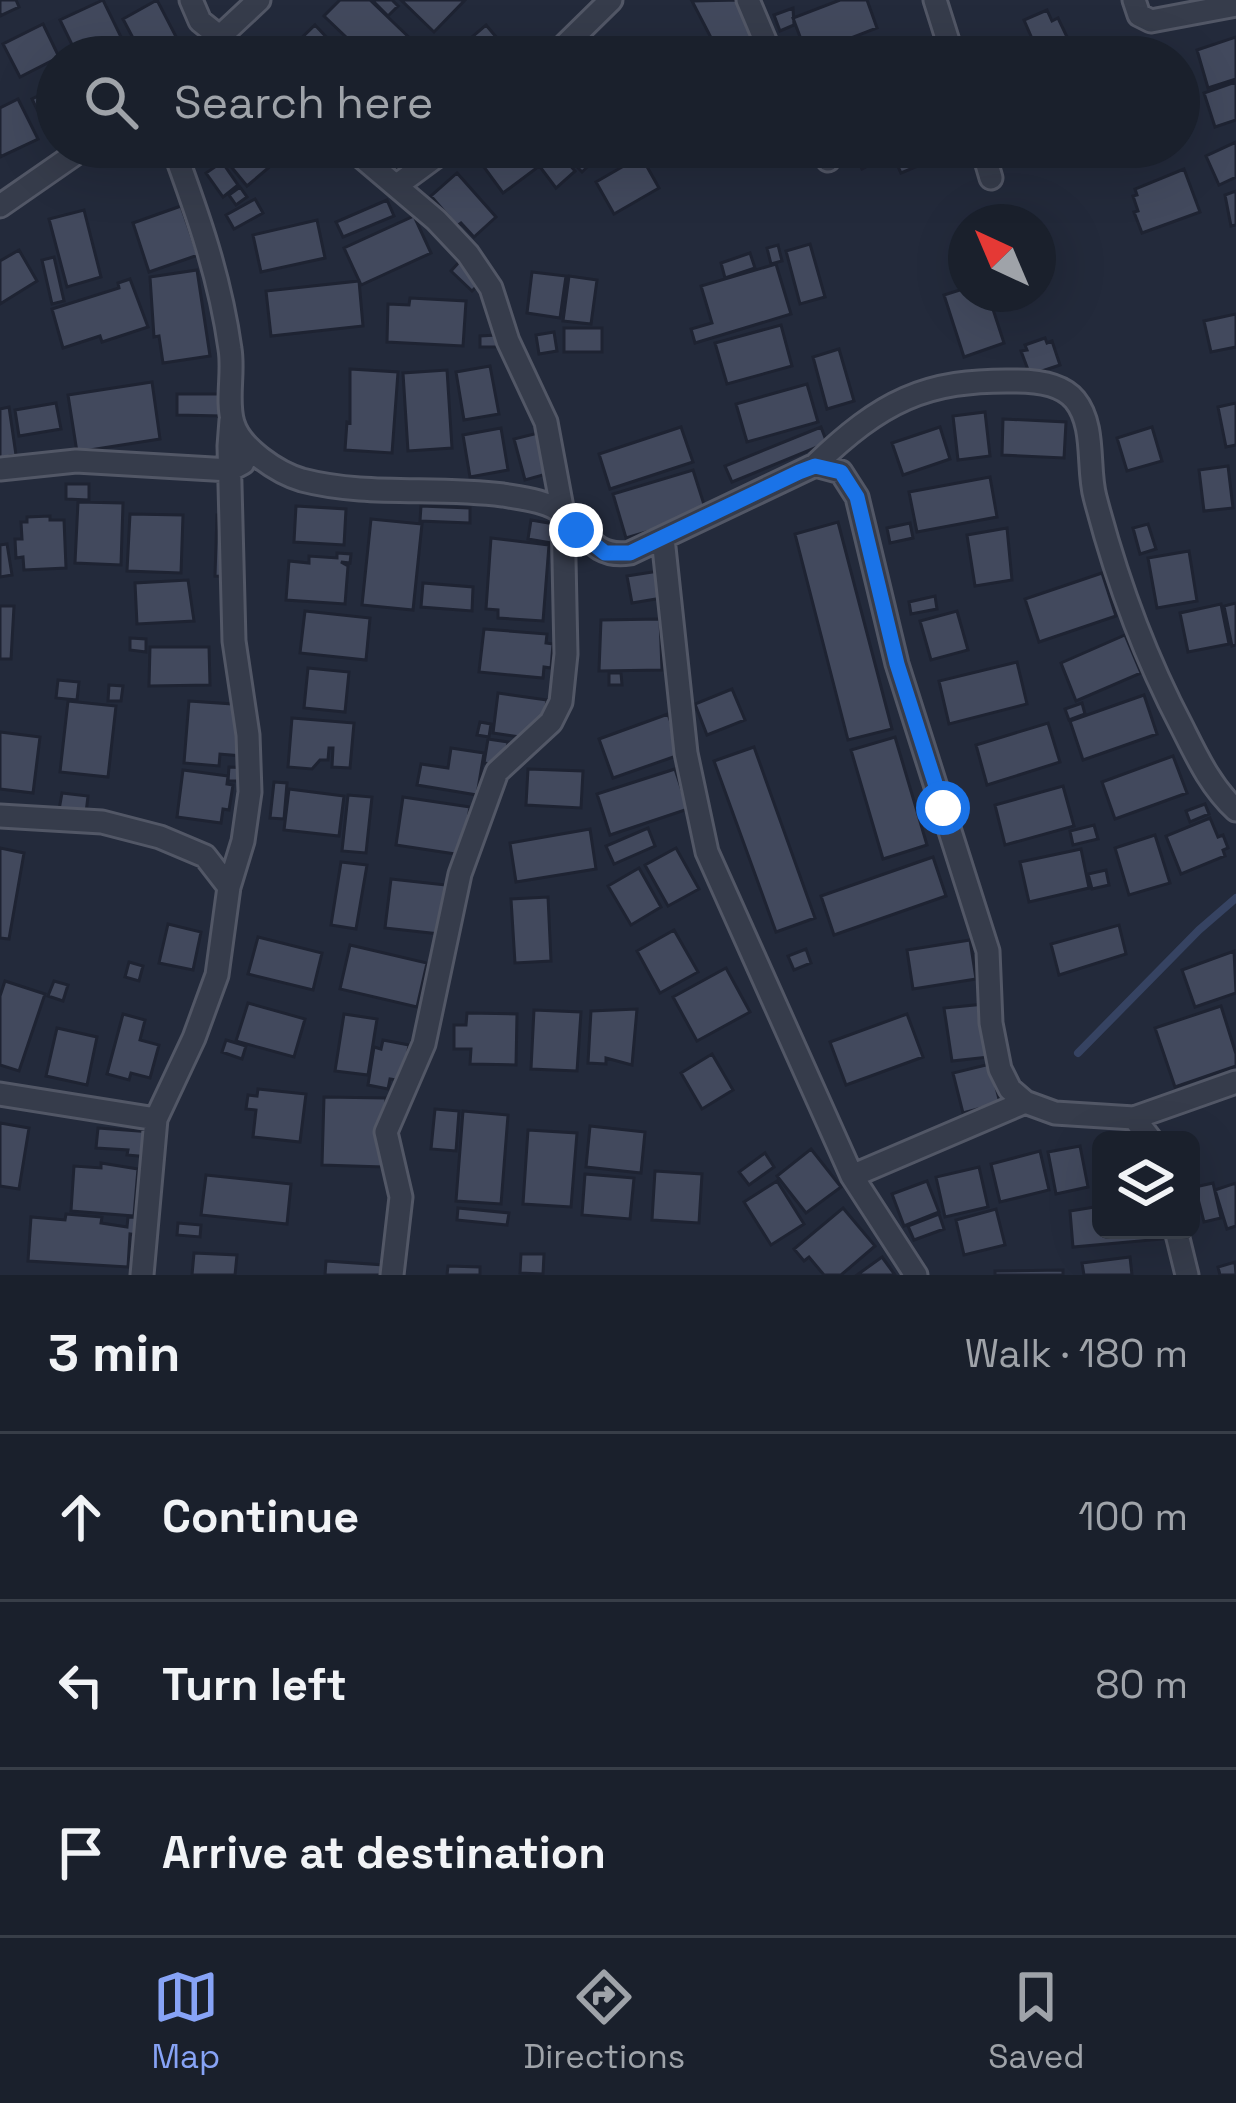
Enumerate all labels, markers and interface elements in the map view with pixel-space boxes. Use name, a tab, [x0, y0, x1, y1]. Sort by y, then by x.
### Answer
search box	[36, 36, 1200, 168]
icon: search	[78, 69, 144, 135]
text: Search here	[174, 74, 433, 131]
north arrow	[948, 204, 1056, 312]
route end	[549, 503, 603, 557]
route start	[916, 781, 970, 835]
map controls	[1092, 1131, 1200, 1239]
button: layers	[1092, 1131, 1200, 1239]
text: 3 min	[48, 1321, 181, 1386]
text: Walk · 180 m	[965, 1329, 1188, 1378]
icon: ahead	[48, 1484, 114, 1550]
text: Continue	[162, 1488, 359, 1545]
text: 100 m	[1078, 1492, 1188, 1541]
icon: left	[48, 1652, 114, 1718]
text: Turn left	[162, 1656, 347, 1713]
text: 80 m	[1095, 1660, 1188, 1709]
icon: arrive	[48, 1820, 114, 1886]
text: Arrive at destination	[162, 1824, 606, 1881]
tab: Map	[152, 1964, 220, 2078]
tab: Directions	[523, 1964, 685, 2078]
tab: Saved	[988, 1964, 1084, 2078]

